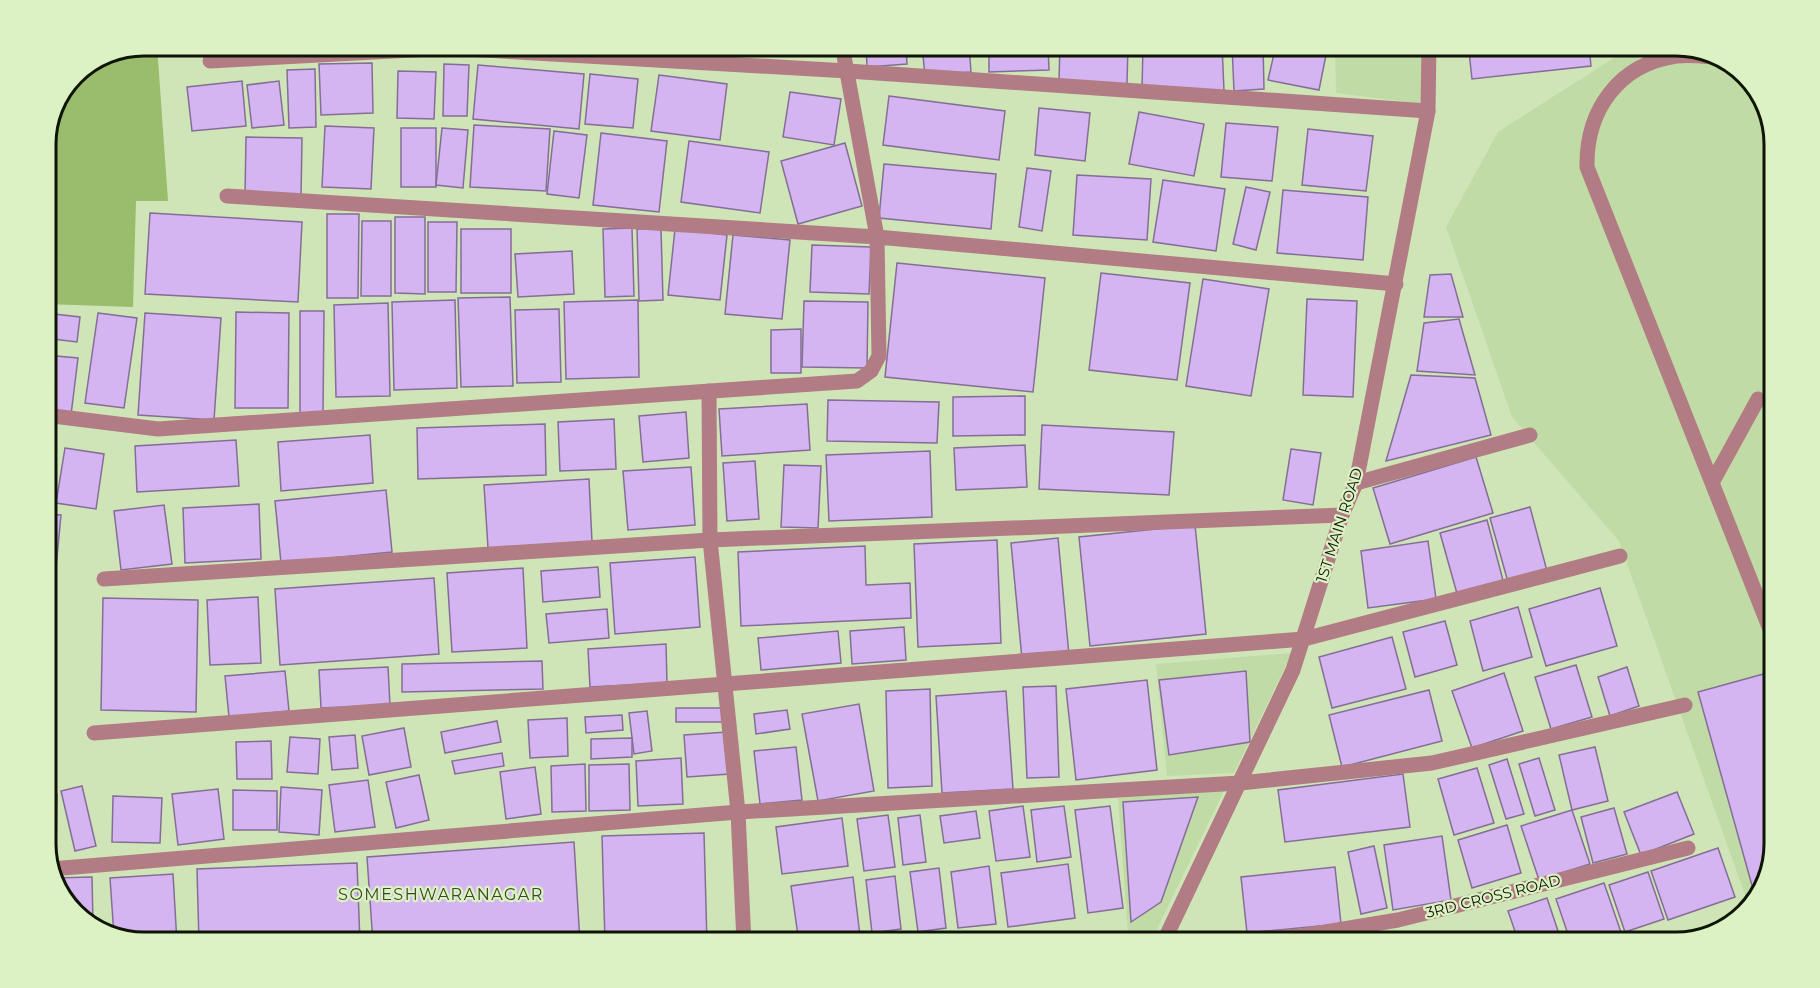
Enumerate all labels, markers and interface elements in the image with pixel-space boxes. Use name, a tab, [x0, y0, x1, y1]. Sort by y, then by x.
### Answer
street label: 1ST MAIN ROAD	[1312, 465, 1366, 585]
street label: 3RD CROSS ROAD	[1424, 870, 1562, 922]
district label: SOMESHWARANAGAR	[338, 885, 544, 904]

